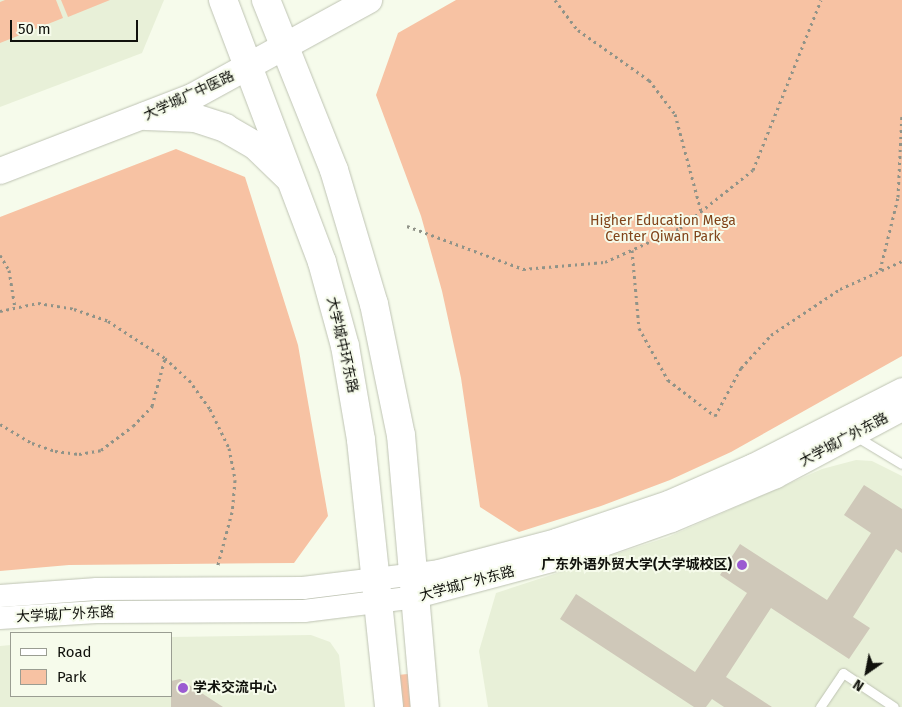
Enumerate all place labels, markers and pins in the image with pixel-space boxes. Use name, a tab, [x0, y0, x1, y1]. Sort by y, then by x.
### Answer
place label: 广东外语外贸大学(大学城校区)	[541, 557, 732, 573]
marker: 广东外语外贸大学(大学城校区)	[736, 559, 748, 571]
place label: 学术交流中心	[193, 680, 277, 696]
marker: 学术交流中心	[177, 682, 189, 694]

